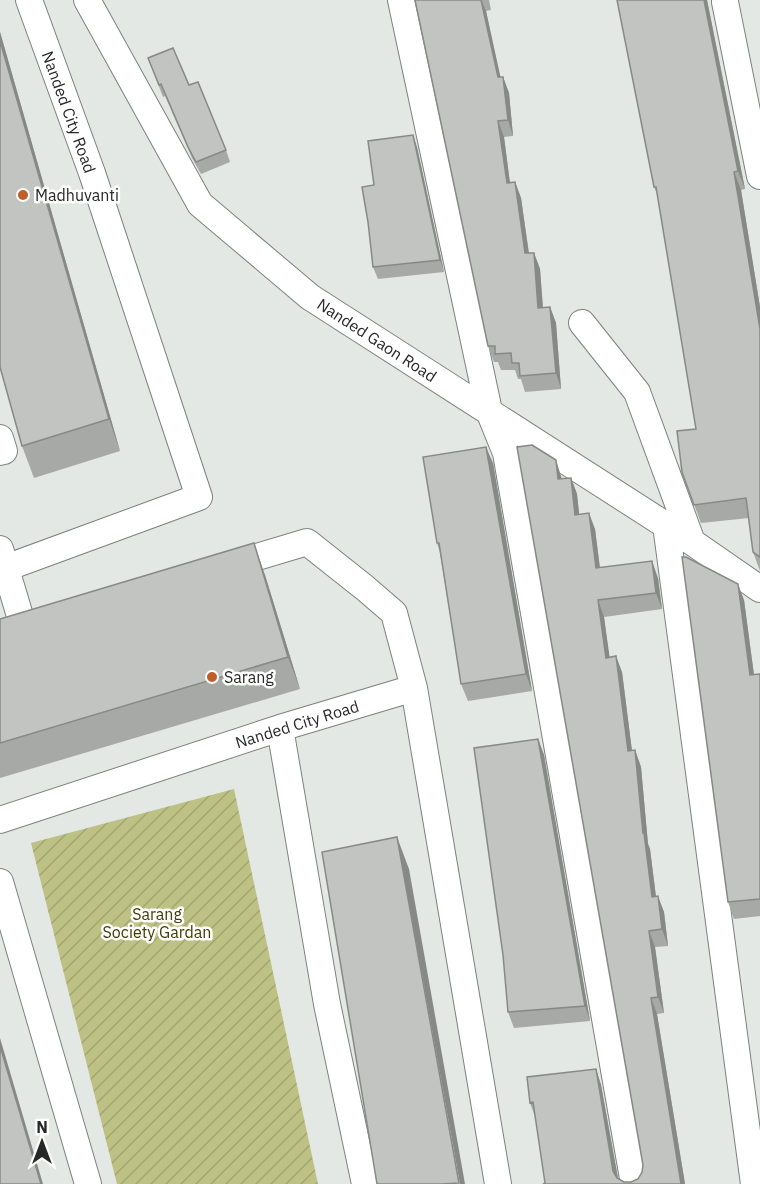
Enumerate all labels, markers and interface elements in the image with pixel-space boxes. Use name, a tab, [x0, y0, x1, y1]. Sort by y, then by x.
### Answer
street label: Nanded City Road	[38, 48, 100, 176]
place label: Madhuvanti	[35, 185, 119, 205]
marker: Madhuvanti	[16, 188, 30, 202]
street label: Nanded Gaon Road	[314, 294, 440, 386]
place label: Sarang	[224, 667, 274, 687]
marker: Sarang	[205, 670, 219, 684]
street label: Nanded City Road	[233, 696, 361, 752]
park label: Sarang Society Gardan	[103, 904, 211, 942]
north arrow	[12, 1112, 72, 1172]
text: N	[36, 1117, 48, 1137]

